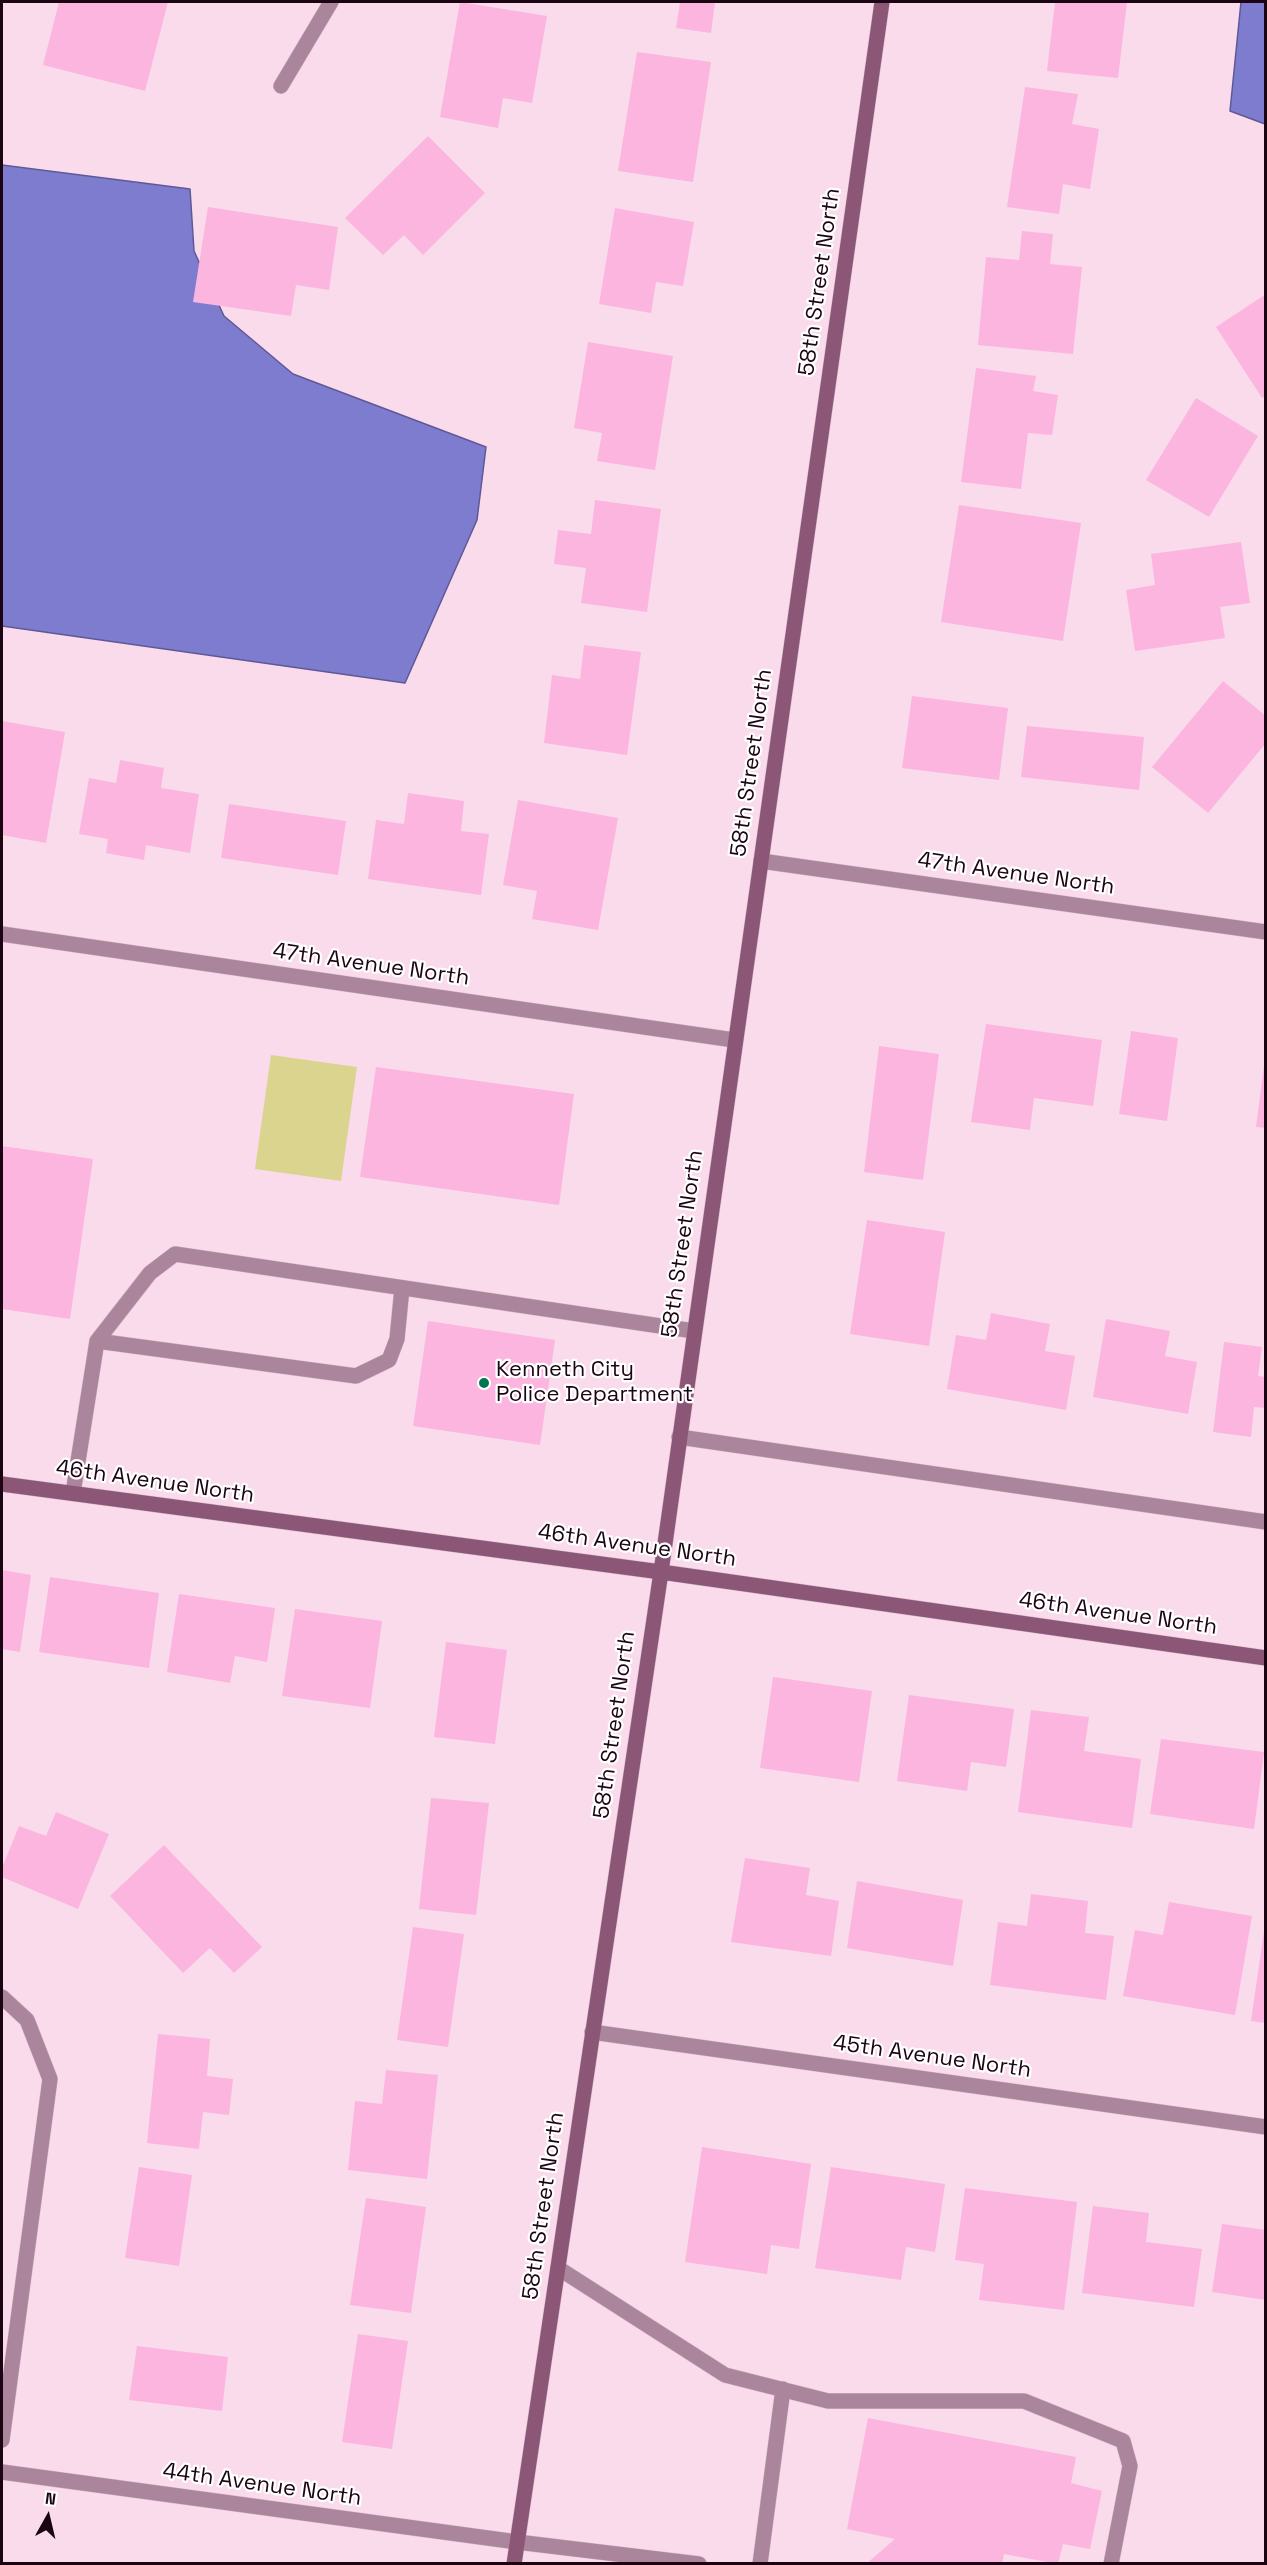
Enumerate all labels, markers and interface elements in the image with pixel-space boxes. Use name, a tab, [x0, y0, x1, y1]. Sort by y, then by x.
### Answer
street label: 58th Street North	[794, 187, 846, 377]
street label: 58th Street North	[726, 668, 778, 858]
street label: 47th Avenue North	[916, 847, 1116, 901]
street label: 47th Avenue North	[271, 938, 471, 992]
street label: 58th Street North	[657, 1149, 709, 1339]
place label: Kenneth City Police Department	[496, 1357, 693, 1408]
marker: Kenneth City Police Department	[477, 1376, 491, 1390]
street label: 46th Avenue North	[54, 1455, 256, 1509]
street label: 46th Avenue North	[536, 1519, 738, 1573]
street label: 46th Avenue North	[1017, 1587, 1219, 1641]
street label: 58th Street North	[589, 1630, 641, 1820]
street label: 45th Avenue North	[831, 2030, 1033, 2084]
street label: 58th Street North	[518, 2111, 570, 2301]
street label: 44th Avenue North	[161, 2458, 363, 2512]
north arrow	[18, 2487, 78, 2547]
text: N	[44, 2488, 57, 2510]

